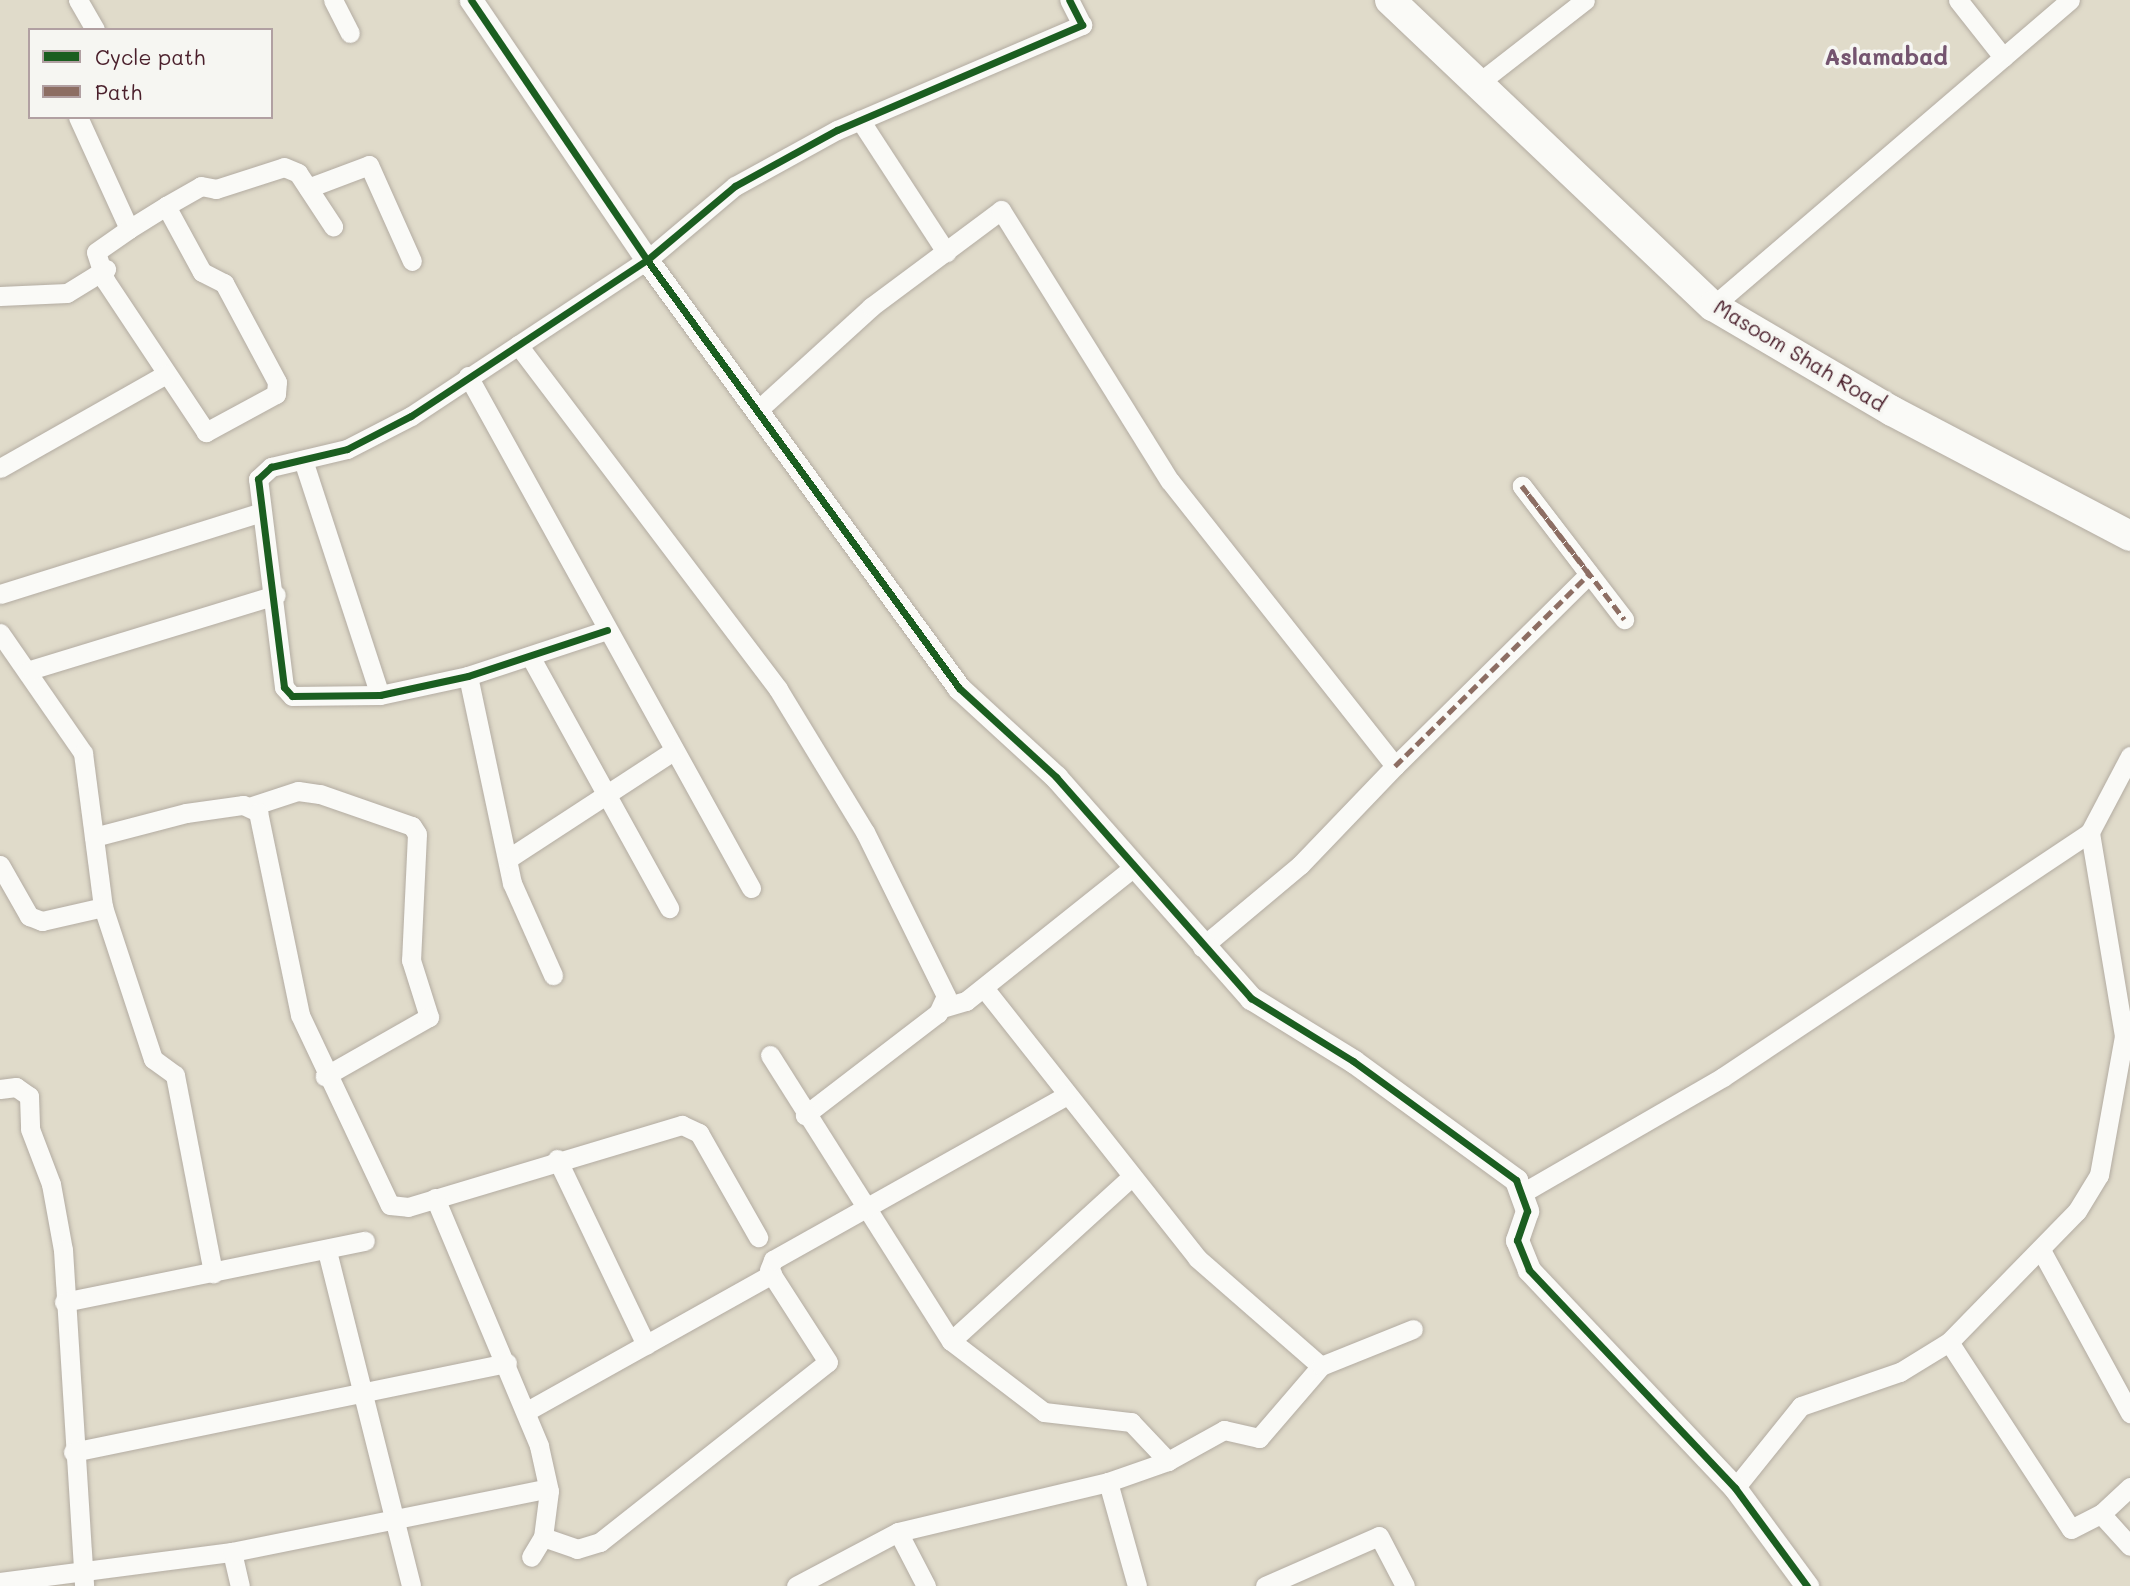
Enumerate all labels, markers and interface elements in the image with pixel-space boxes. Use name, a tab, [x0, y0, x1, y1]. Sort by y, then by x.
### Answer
legend	[28, 28, 273, 119]
district label: Aslamabad	[1824, 42, 1948, 70]
text: Cycle path	[95, 43, 205, 70]
text: Path	[95, 78, 142, 105]
street label: Masoom Shah Road	[1710, 294, 1890, 416]

